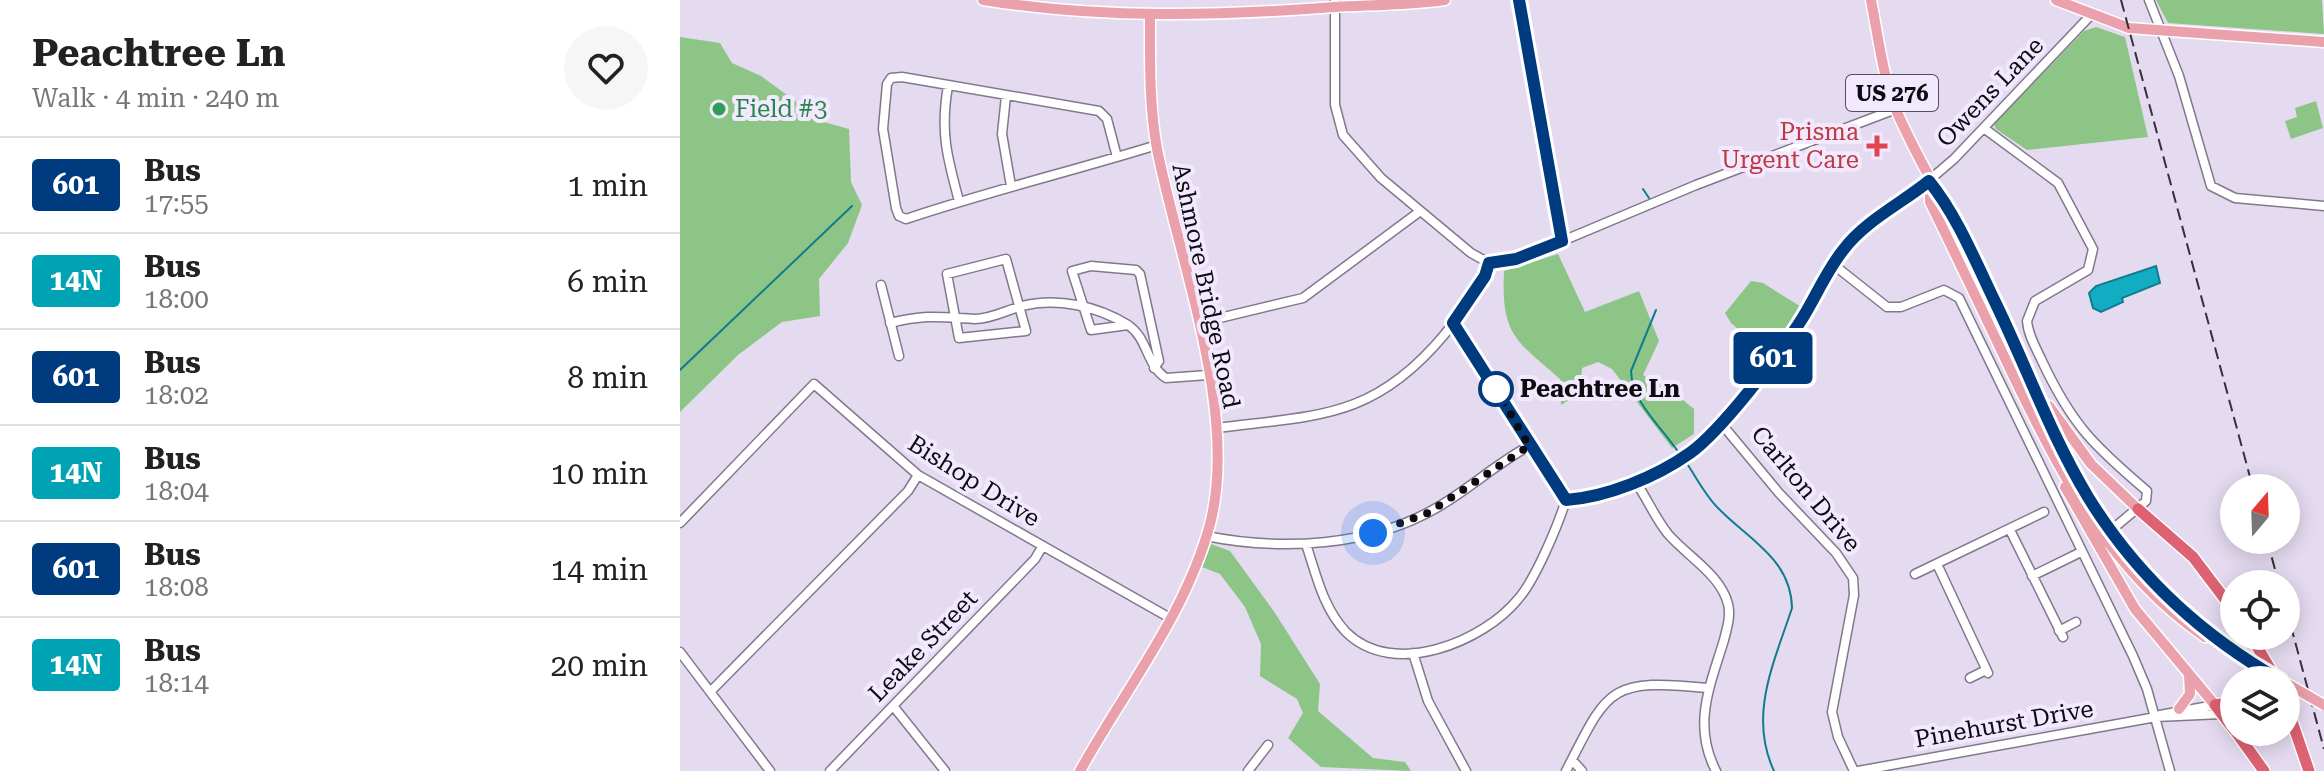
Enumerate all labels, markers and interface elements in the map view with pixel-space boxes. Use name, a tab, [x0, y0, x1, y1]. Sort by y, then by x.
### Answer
button: heart	[564, 26, 648, 110]
text: Peachtree Ln	[32, 31, 285, 75]
street label: Owens Lane	[1931, 31, 2049, 153]
road number: US 276	[1846, 75, 1938, 111]
text: Walk · 4 min · 240 m	[32, 83, 279, 113]
place label: Field #3	[735, 95, 827, 123]
marker: Field #3	[710, 100, 728, 118]
place label: Prisma Urgent Care	[1721, 118, 1859, 174]
marker: Prisma Urgent Care	[1866, 135, 1888, 157]
text: Bus	[144, 153, 201, 188]
street label: Ashmore Bridge Road	[1166, 161, 1246, 411]
text: 601	[52, 168, 100, 201]
text: 1 min	[567, 168, 648, 203]
text: 17:55	[144, 188, 209, 218]
text: Bus	[144, 249, 201, 284]
text: 14N	[50, 264, 102, 297]
text: 6 min	[567, 264, 648, 299]
text: 18:00	[144, 284, 209, 314]
line badge: 601	[1727, 332, 1819, 384]
text: 601	[1749, 341, 1797, 374]
text: Bus	[144, 345, 201, 380]
text: 601	[52, 360, 100, 393]
text: 8 min	[567, 360, 648, 395]
marker: Peachtree Ln	[1479, 372, 1513, 406]
place label: Peachtree Ln	[1520, 375, 1680, 403]
text: 18:02	[144, 380, 209, 410]
street label: Carlton Drive	[1745, 421, 1867, 557]
street label: Bishop Drive	[903, 429, 1045, 533]
text: Bus	[144, 441, 201, 476]
text: 14N	[50, 456, 102, 489]
text: 10 min	[551, 456, 648, 491]
north arrow	[2220, 474, 2300, 554]
map controls	[2220, 474, 2300, 746]
text: 18:04	[144, 476, 209, 506]
your location	[1353, 513, 1393, 553]
text: Bus	[144, 537, 201, 572]
text: 601	[52, 552, 100, 585]
text: 14 min	[551, 552, 648, 587]
button: locate	[2220, 570, 2300, 650]
text: 18:08	[144, 572, 209, 602]
street label: Leake Street	[863, 585, 983, 707]
text: Bus	[144, 633, 201, 668]
text: 14N	[50, 648, 102, 681]
text: 20 min	[551, 648, 648, 683]
button: layers	[2220, 666, 2300, 746]
text: 18:14	[144, 668, 209, 698]
street label: Pinehurst Drive	[1913, 695, 2095, 753]

